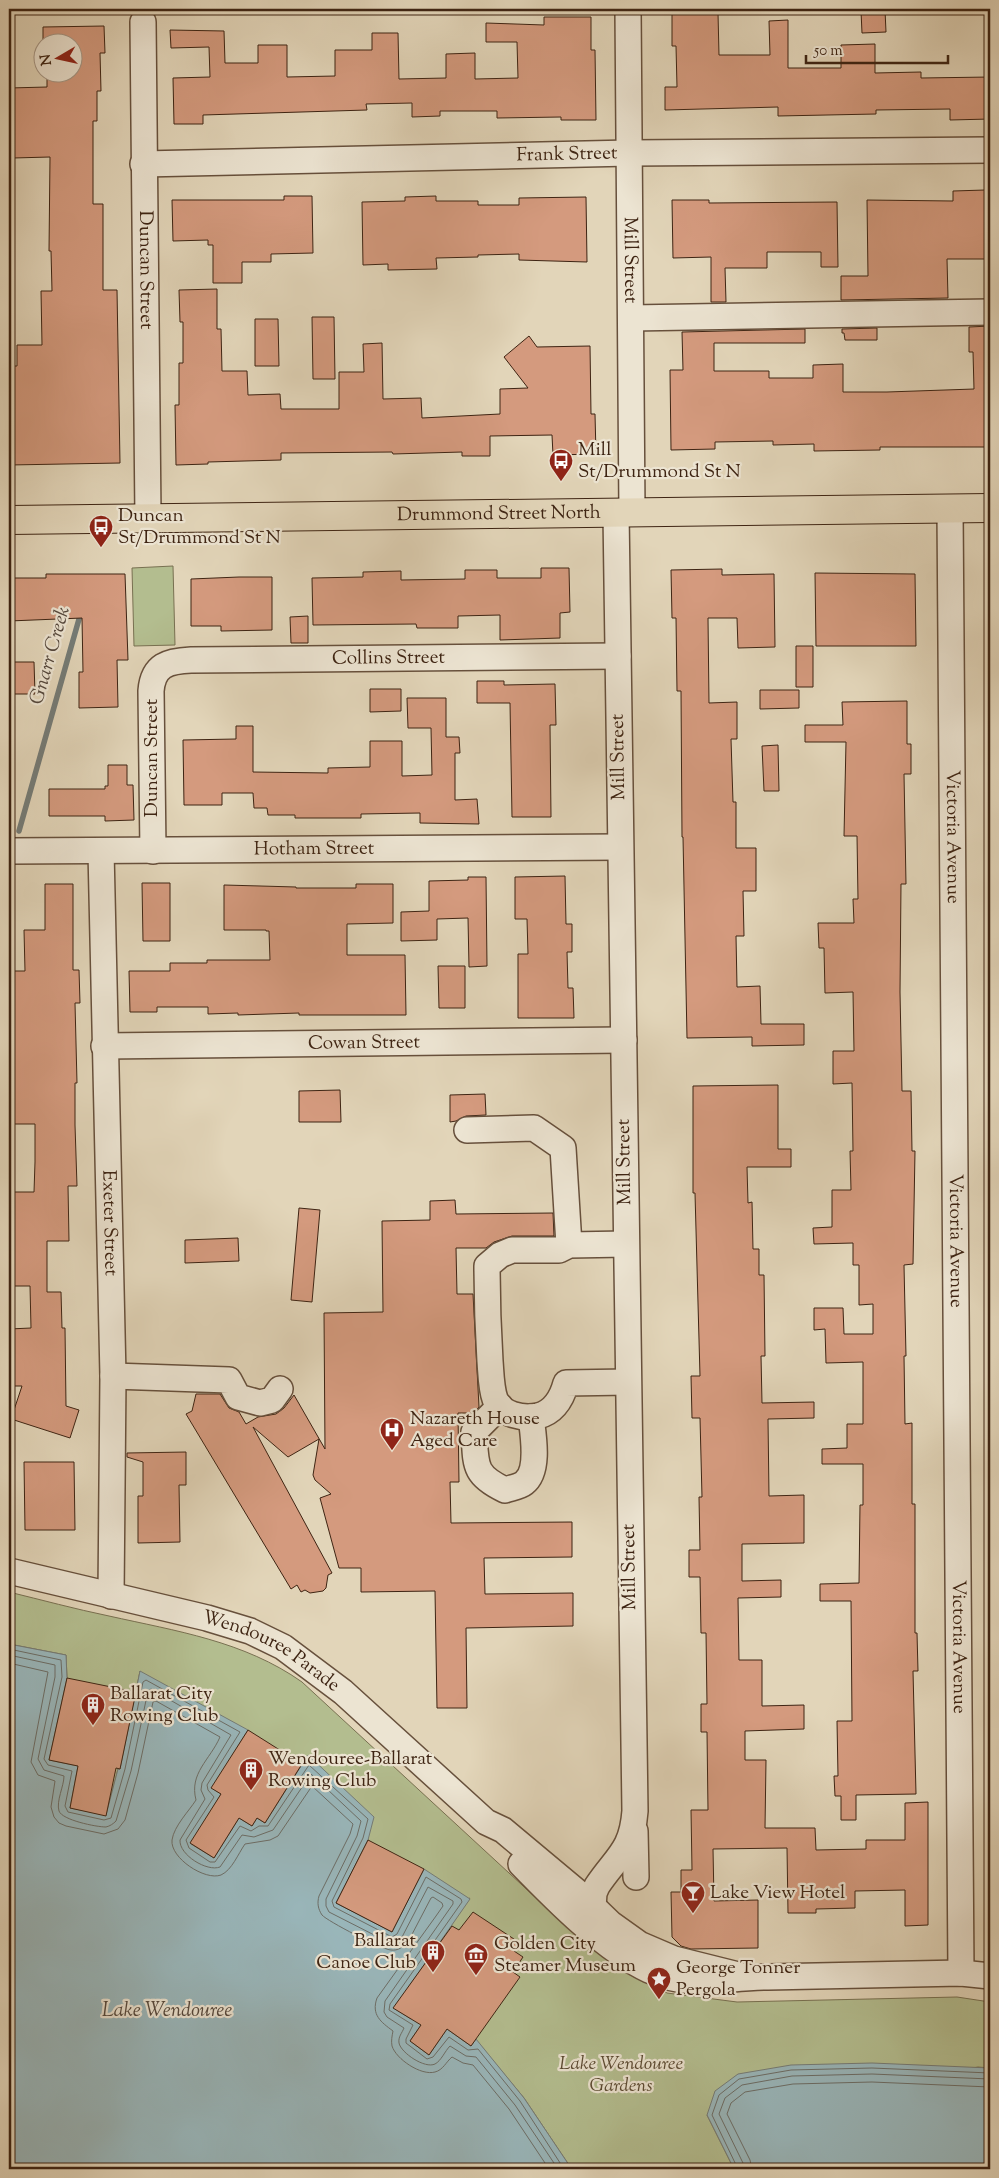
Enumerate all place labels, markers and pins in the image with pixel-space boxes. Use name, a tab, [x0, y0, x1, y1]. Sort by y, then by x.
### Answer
place label: Mill St/Drummond St N	[578, 437, 741, 486]
bus stop icon: Mill St/Drummond St N	[548, 448, 574, 482]
place label: Duncan St/Drummond St N	[118, 503, 281, 552]
bus stop icon: Duncan St/Drummond St N	[88, 514, 114, 548]
place label: Nazareth House Aged Care	[410, 1406, 540, 1455]
hospital icon: Nazareth House Aged Care	[379, 1417, 405, 1451]
place label: Ballarat City Rowing Club	[110, 1681, 219, 1730]
building icon: Ballarat City Rowing Club	[80, 1692, 106, 1726]
place label: Wendouree-Ballarat Rowing Club	[268, 1746, 433, 1795]
building icon: Wendouree-Ballarat Rowing Club	[238, 1757, 264, 1791]
bar icon: Lake View Hotel	[680, 1880, 706, 1914]
place label: Lake View Hotel	[710, 1880, 845, 1907]
place label: Ballarat Canoe Club	[316, 1928, 416, 1977]
place label: Golden City Steamer Museum	[494, 1931, 636, 1980]
building icon: Ballarat Canoe Club	[420, 1939, 446, 1973]
museum icon: Golden City Steamer Museum	[463, 1942, 489, 1976]
place label: George Tonner Pergola	[676, 1955, 800, 2004]
place icon: George Tonner Pergola	[646, 1966, 672, 2000]

